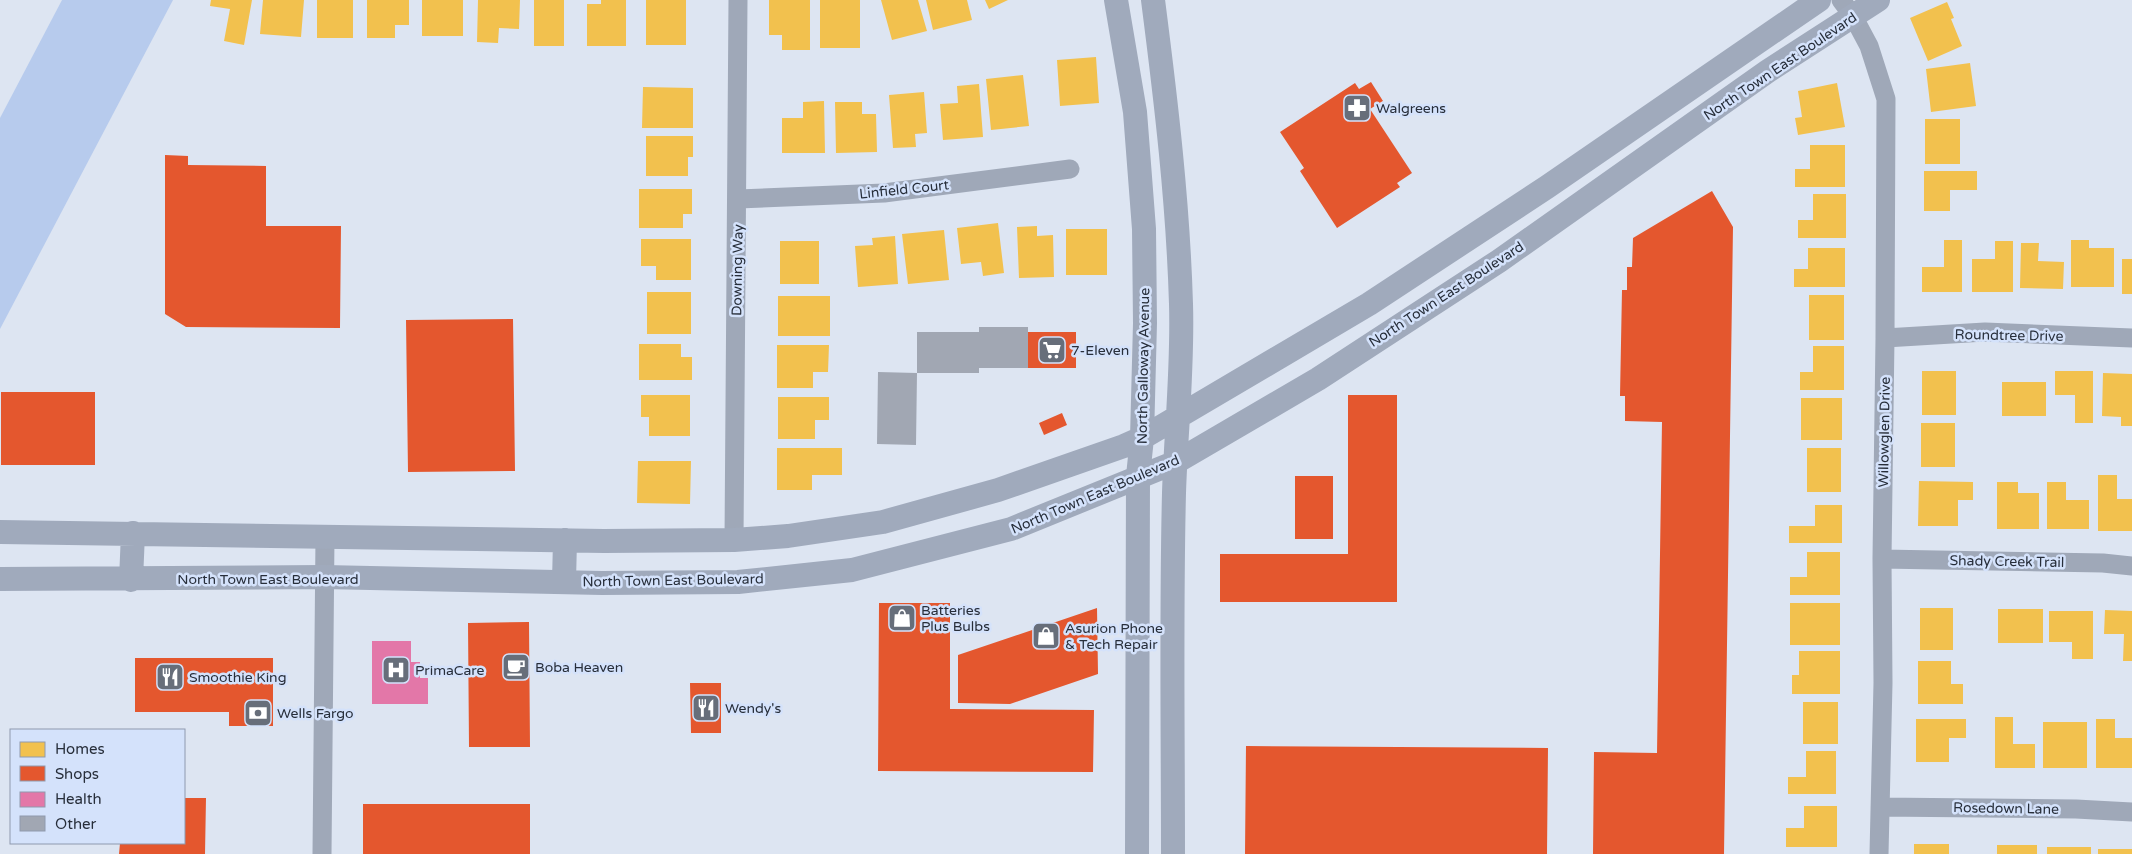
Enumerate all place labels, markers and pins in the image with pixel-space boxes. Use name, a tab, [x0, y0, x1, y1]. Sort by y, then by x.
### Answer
pharmacy icon: Walgreens	[1342, 93, 1372, 123]
place label: Walgreens	[1376, 100, 1446, 117]
supermarket icon: 7-Eleven	[1037, 335, 1067, 365]
place label: 7-Eleven	[1071, 342, 1129, 359]
place label: Batteries Plus Bulbs	[921, 602, 990, 635]
shop icon: Batteries Plus Bulbs	[887, 603, 917, 633]
place label: Asurion Phone & Tech Repair	[1065, 620, 1163, 653]
shop icon: Asurion Phone & Tech Repair	[1031, 621, 1061, 651]
cafe icon: Boba Heaven	[501, 652, 531, 682]
hospital icon: PrimaCare	[381, 655, 411, 685]
place label: Boba Heaven	[535, 659, 623, 676]
restaurant icon: Smoothie King	[155, 662, 185, 692]
place label: PrimaCare	[415, 662, 484, 679]
place label: Smoothie King	[189, 669, 286, 686]
restaurant icon: Wendy's	[691, 693, 721, 723]
bank icon: Wells Fargo	[243, 698, 273, 728]
place label: Wendy's	[725, 700, 781, 717]
place label: Wells Fargo	[277, 705, 354, 722]

